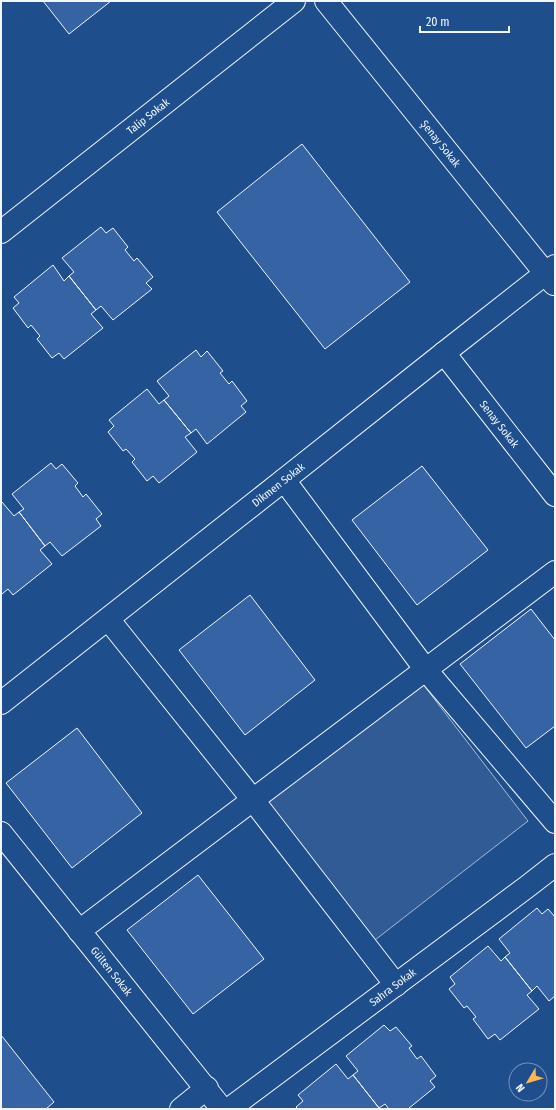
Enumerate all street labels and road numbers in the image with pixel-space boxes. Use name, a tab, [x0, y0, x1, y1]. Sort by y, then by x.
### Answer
street label: Talip Sokak	[124, 95, 172, 137]
street label: Şenay Sokak	[418, 118, 464, 170]
street label: Senay Sokak	[477, 398, 522, 451]
street label: Dikmen Sokak	[249, 459, 308, 509]
street label: Gülten Sokak	[88, 944, 136, 999]
street label: Sahra Sokak	[367, 965, 419, 1009]

